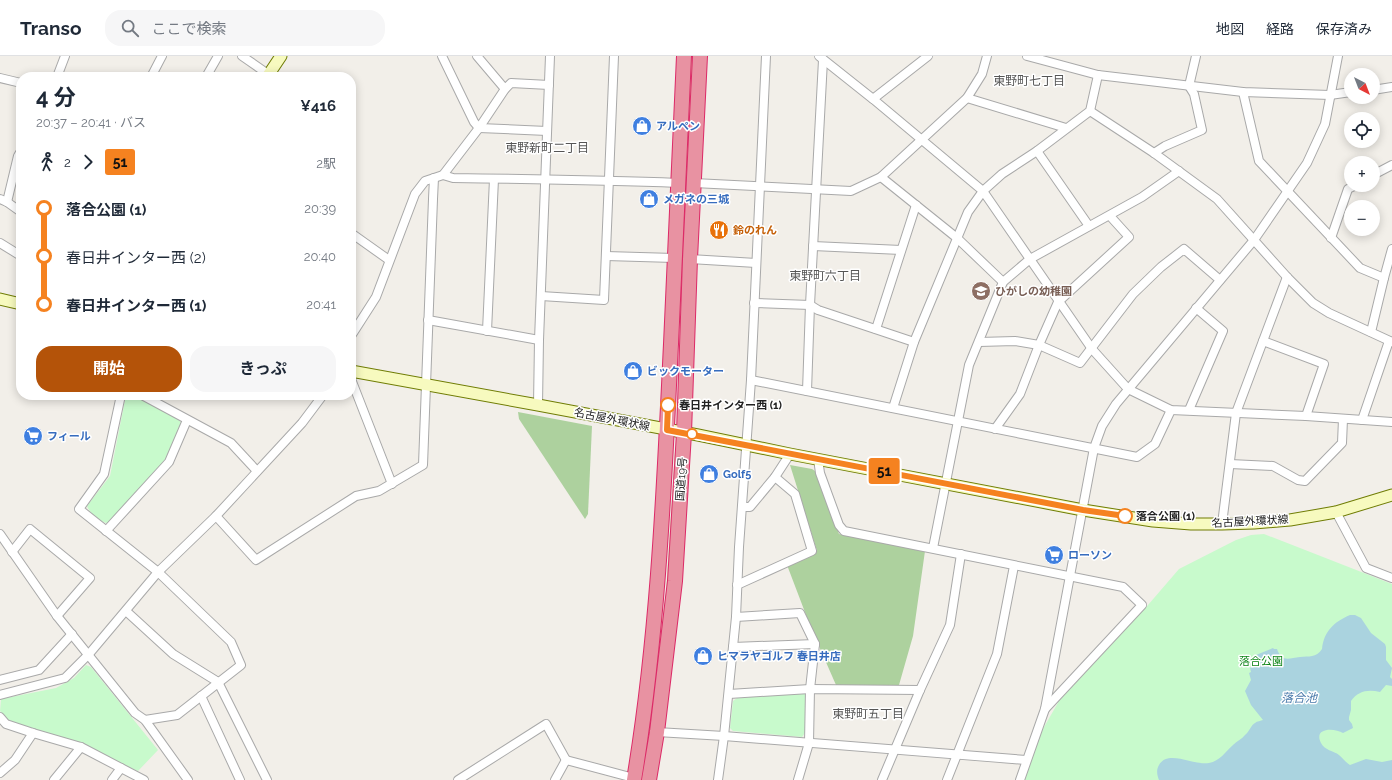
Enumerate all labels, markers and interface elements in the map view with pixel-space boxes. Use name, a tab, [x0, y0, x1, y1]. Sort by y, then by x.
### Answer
search box	[105, 10, 385, 46]
text: Transo	[20, 17, 81, 39]
icon: search	[119, 17, 141, 39]
text: ここで検索	[151, 20, 226, 38]
text: 地図	[1216, 21, 1244, 37]
text: 経路	[1266, 21, 1294, 37]
text: 保存済み	[1316, 21, 1372, 37]
north arrow	[1344, 68, 1380, 104]
map controls	[1344, 68, 1380, 236]
district label: 東野町七丁目	[993, 74, 1065, 88]
text: 4 分	[36, 84, 76, 110]
text: ¥416	[300, 97, 336, 115]
button: locate	[1344, 112, 1380, 148]
text: 20:37 – 20:41 · バス	[36, 115, 146, 130]
shop icon: アルペン	[631, 115, 653, 137]
place label: アルペン	[656, 120, 700, 133]
district label: 東野新町二丁目	[505, 141, 589, 155]
icon: walk	[36, 151, 58, 173]
icon: forward	[77, 151, 99, 173]
text: 51	[113, 154, 127, 170]
text: 2	[64, 155, 71, 170]
text: 2駅	[316, 156, 336, 171]
button: +	[1344, 156, 1380, 192]
shop icon: メガネの三城	[638, 188, 660, 210]
place label: メガネの三城	[663, 193, 730, 206]
button: −	[1344, 200, 1380, 236]
text: 落合公園 (1)	[66, 201, 146, 219]
text: 20:39	[304, 201, 336, 216]
restaurant icon: 鈴のれん	[708, 219, 730, 241]
place label: 鈴のれん	[733, 224, 777, 237]
text: 春日井インター西 (2)	[66, 249, 206, 267]
text: 20:40	[304, 249, 336, 264]
district label: 東野町六丁目	[789, 269, 861, 283]
school or university icon: ひがしの幼稚園	[970, 280, 992, 302]
place label: ひがしの幼稚園	[995, 285, 1072, 298]
text: 春日井インター西 (1)	[66, 297, 206, 315]
text: 20:41	[306, 297, 336, 312]
button: 開始	[36, 346, 182, 392]
button: きっぷ	[190, 346, 336, 392]
shop icon: ビックモーター	[622, 360, 644, 382]
place label: ビックモーター	[647, 365, 724, 378]
marker: 春日井インター西 (1)	[660, 397, 676, 413]
place label: 春日井インター西 (1)	[679, 399, 782, 412]
street label: 名古屋外環状線	[573, 406, 651, 433]
supermarket icon: フィール	[22, 425, 44, 447]
unlabelled marker	[686, 428, 698, 440]
place label: フィール	[47, 430, 91, 443]
street label: 国道19号	[673, 457, 690, 502]
line badge: 51	[866, 458, 902, 484]
shop icon: Golf5	[698, 463, 720, 485]
text: 51	[877, 463, 891, 479]
place label: Golf5	[723, 468, 751, 481]
marker: 落合公園 (1)	[1117, 508, 1133, 524]
place label: 落合公園 (1)	[1136, 510, 1195, 523]
street label: 名古屋外環状線	[1211, 513, 1289, 530]
supermarket icon: ローソン	[1043, 544, 1065, 566]
place label: ローソン	[1068, 549, 1112, 562]
shop icon: ヒマラヤゴルフ 春日井店	[692, 645, 714, 667]
place label: ヒマラヤゴルフ 春日井店	[717, 650, 841, 663]
park label: 落合公園	[1239, 655, 1283, 668]
water label: 落合池	[1281, 691, 1318, 705]
district label: 東野町五丁目	[832, 707, 904, 721]

